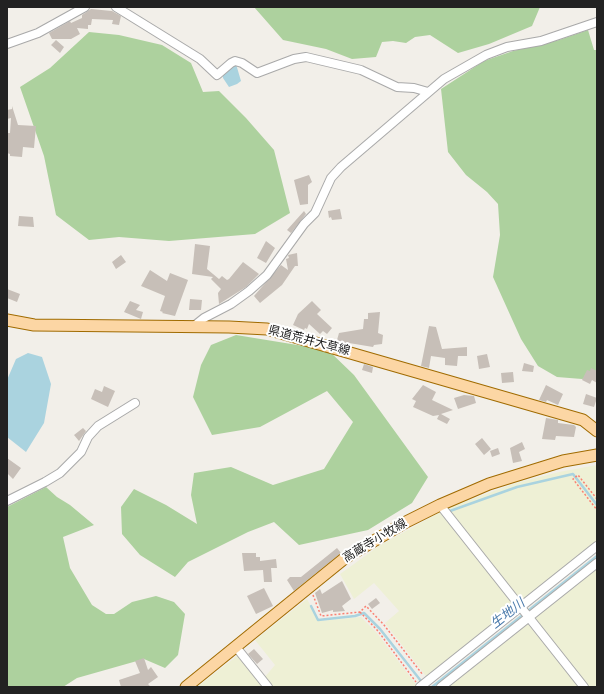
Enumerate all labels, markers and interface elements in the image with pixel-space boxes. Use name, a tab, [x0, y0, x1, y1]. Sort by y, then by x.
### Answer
street label: 県道荒井大草線	[267, 323, 351, 359]
street label: 高蔵寺小牧線	[340, 516, 410, 566]
water label: 生地川	[488, 596, 528, 632]

